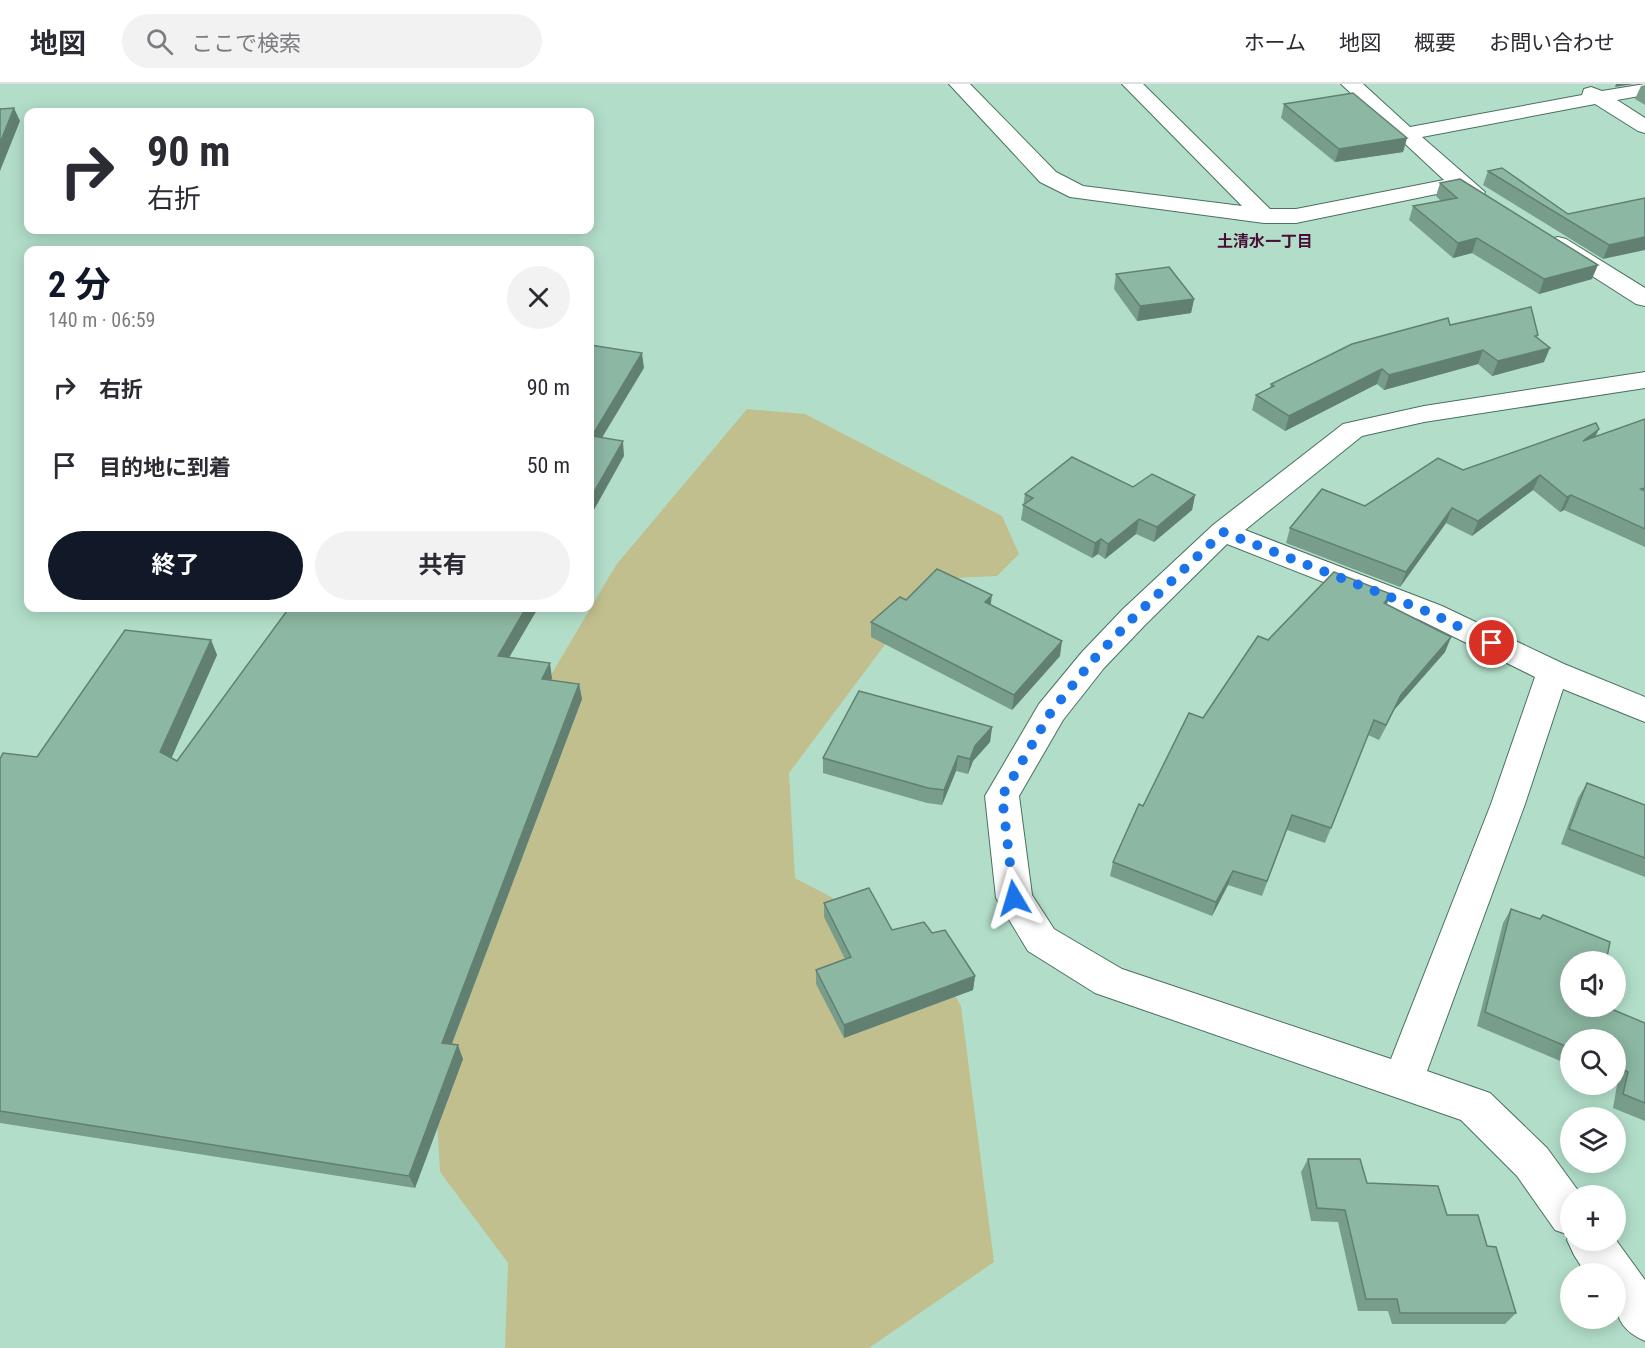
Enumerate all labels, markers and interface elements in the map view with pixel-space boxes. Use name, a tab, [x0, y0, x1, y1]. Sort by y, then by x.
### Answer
search box	[122, 14, 542, 68]
icon: search	[143, 25, 176, 58]
text: 地図	[30, 27, 86, 60]
text: ここで検索	[191, 31, 301, 56]
text: ホーム	[1244, 31, 1306, 55]
text: 地図	[1339, 31, 1381, 55]
text: 概要	[1414, 31, 1456, 55]
text: お問い合わせ	[1489, 31, 1615, 55]
text: 90 m	[147, 127, 230, 176]
icon: right	[48, 132, 126, 210]
text: 右折	[147, 183, 201, 215]
district label: 土清水一丁目	[1217, 232, 1313, 251]
text: 2 分	[48, 264, 111, 306]
button: close	[507, 266, 570, 329]
text: 140 m · 06:59	[48, 308, 155, 332]
icon: right	[48, 371, 81, 404]
text: 90 m	[527, 375, 570, 400]
text: 右折	[99, 377, 143, 402]
icon: arrive	[48, 449, 81, 482]
text: 50 m	[527, 453, 570, 478]
text: 目的地に到着	[99, 455, 231, 480]
button: 終了	[48, 531, 303, 600]
button: 共有	[315, 531, 570, 600]
pin	[1466, 617, 1517, 668]
icon: arrive	[1475, 626, 1508, 659]
position arrow	[982, 866, 1046, 930]
map controls	[1560, 951, 1626, 1329]
button: sound	[1560, 951, 1626, 1017]
button: search	[1560, 1029, 1626, 1095]
button: layers	[1560, 1107, 1626, 1173]
button: +	[1560, 1185, 1626, 1251]
button: −	[1560, 1263, 1626, 1329]

